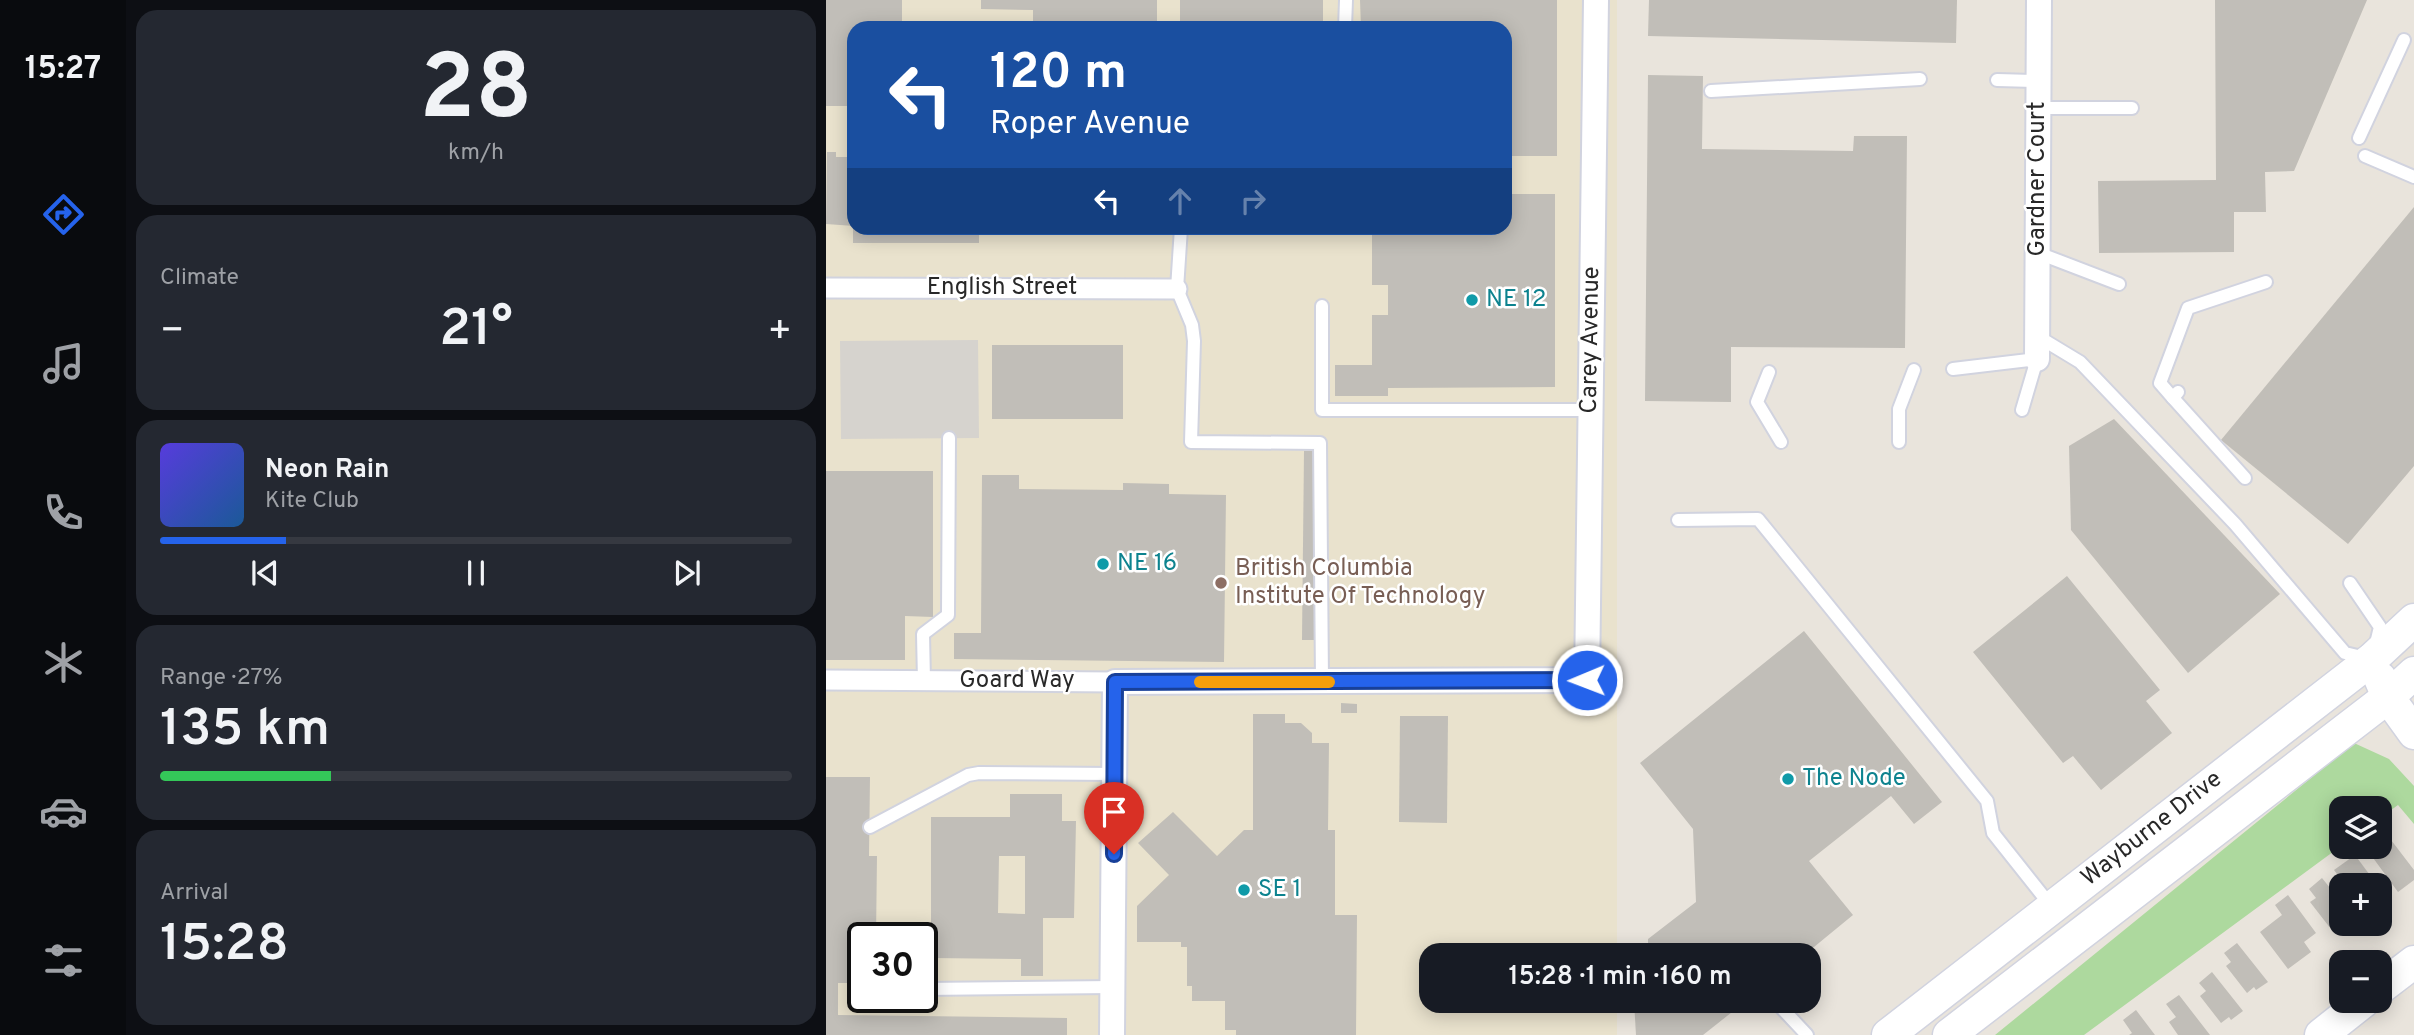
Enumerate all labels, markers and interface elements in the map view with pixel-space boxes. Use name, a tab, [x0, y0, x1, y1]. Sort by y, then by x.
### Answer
text: 28	[420, 36, 532, 151]
text: 120 m	[990, 44, 1127, 106]
icon: left	[875, 49, 966, 140]
text: 15:27	[25, 50, 101, 90]
street label: Gardner Court	[2023, 101, 2053, 257]
text: Roper Avenue	[990, 105, 1190, 145]
text: km/h	[448, 139, 504, 168]
icon: left	[1088, 182, 1126, 220]
icon: ahead	[1161, 182, 1199, 220]
icon: right	[1234, 182, 1272, 220]
icon: directions	[39, 190, 88, 239]
text: Climate	[160, 264, 239, 293]
street label: Carey Avenue	[1575, 266, 1607, 414]
street label: English Street	[927, 273, 1077, 303]
place label: NE 12	[1486, 285, 1547, 315]
marker: NE 12	[1464, 292, 1480, 308]
text: 21°	[439, 298, 513, 364]
text: −	[160, 308, 185, 357]
text: +	[767, 308, 792, 357]
icon: music	[39, 339, 88, 388]
text: Neon Rain	[265, 454, 390, 487]
text: Kite Club	[265, 487, 359, 516]
icon: phone	[39, 488, 88, 537]
place label: NE 16	[1117, 549, 1177, 579]
icon: previous	[246, 554, 284, 592]
icon: pause	[457, 554, 495, 592]
icon: next	[668, 554, 706, 592]
place label: British Columbia Institute Of Technology	[1235, 554, 1485, 612]
marker: NE 16	[1095, 556, 1111, 572]
marker: British Columbia Institute Of Technology	[1213, 575, 1229, 591]
icon: climate	[39, 638, 88, 687]
position arrow	[1550, 643, 1624, 717]
text: Range · 27%	[160, 664, 283, 693]
street label: Goard Way	[959, 666, 1075, 696]
text: 135 km	[160, 698, 330, 764]
place label: The Node	[1802, 764, 1906, 794]
street label: Wayburne Drive	[2076, 765, 2228, 893]
marker: The Node	[1780, 771, 1796, 787]
pin	[1084, 782, 1144, 854]
icon: car	[39, 787, 88, 836]
icon: arrive	[1095, 793, 1133, 831]
map controls	[2329, 796, 2392, 1013]
button: layers	[2329, 796, 2392, 859]
button: +	[2329, 873, 2392, 936]
place label: SE 1	[1258, 875, 1301, 905]
text: Arrival	[160, 879, 229, 908]
marker: SE 1	[1236, 882, 1252, 898]
text: 15:28	[160, 913, 289, 979]
speed limit sign: 30	[847, 922, 938, 1013]
icon: filters	[39, 936, 88, 985]
button: −	[2329, 950, 2392, 1013]
text: 15:28 · 1 min · 160 m	[1509, 961, 1732, 994]

